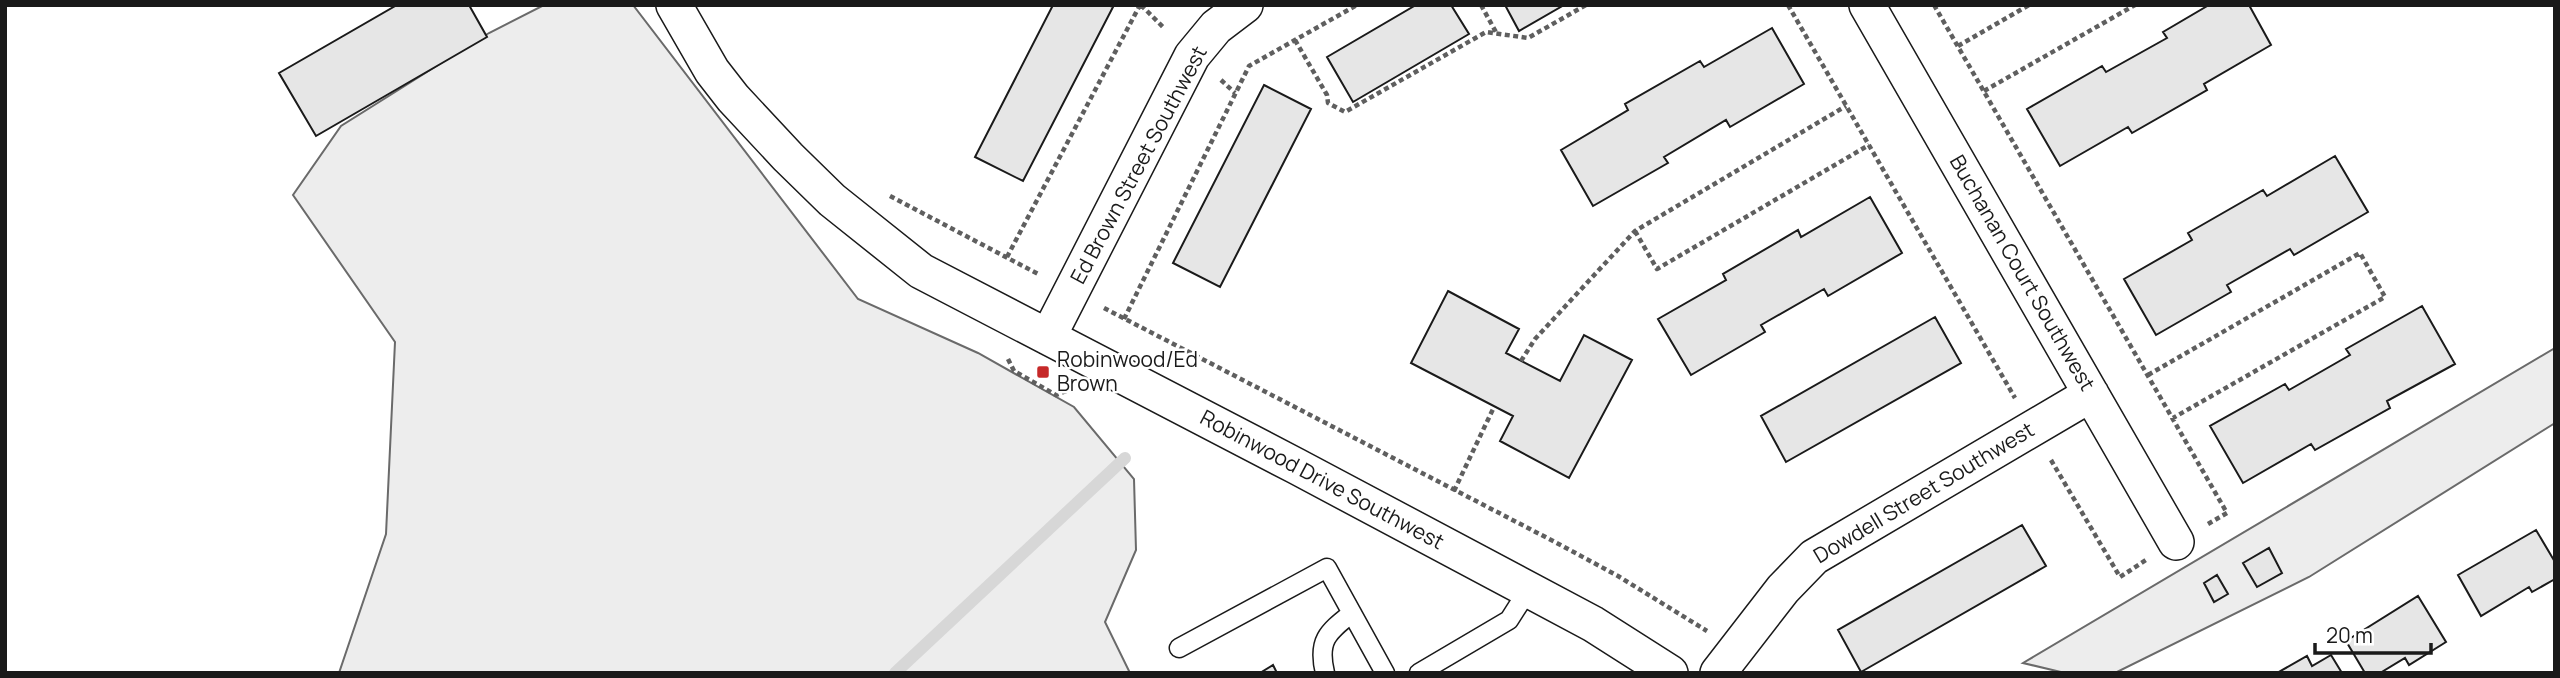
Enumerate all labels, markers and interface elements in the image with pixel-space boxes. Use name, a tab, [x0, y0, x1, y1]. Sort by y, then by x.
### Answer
street label: Ed Brown Street Southwest	[1063, 41, 1213, 288]
street label: Buchanan Court Southwest	[1944, 149, 2102, 396]
place label: Robinwood/Ed Brown	[1057, 345, 1198, 397]
marker: Robinwood/Ed Brown	[1035, 364, 1051, 380]
street label: Robinwood Drive Southwest	[1196, 403, 1449, 555]
street label: Dowdell Street Southwest	[1808, 415, 2039, 569]
scale bar	[2315, 612, 2430, 656]
text: 20 m	[2326, 621, 2373, 649]

